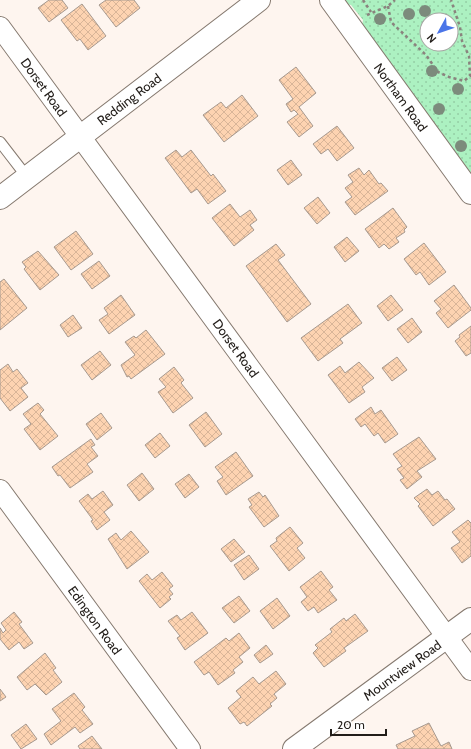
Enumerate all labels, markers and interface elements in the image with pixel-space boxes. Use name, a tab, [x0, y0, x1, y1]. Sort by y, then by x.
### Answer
north arrow	[419, 12, 459, 52]
text: N	[423, 31, 439, 46]
street label: Dorset Road	[17, 55, 71, 119]
street label: Northam Road	[371, 60, 431, 134]
street label: Redding Road	[94, 70, 164, 128]
street label: Dorset Road	[209, 316, 263, 380]
street label: Edington Road	[65, 583, 125, 657]
street label: Mountview Road	[360, 636, 444, 704]
scale bar	[331, 711, 386, 737]
text: 20 m	[337, 717, 365, 732]

